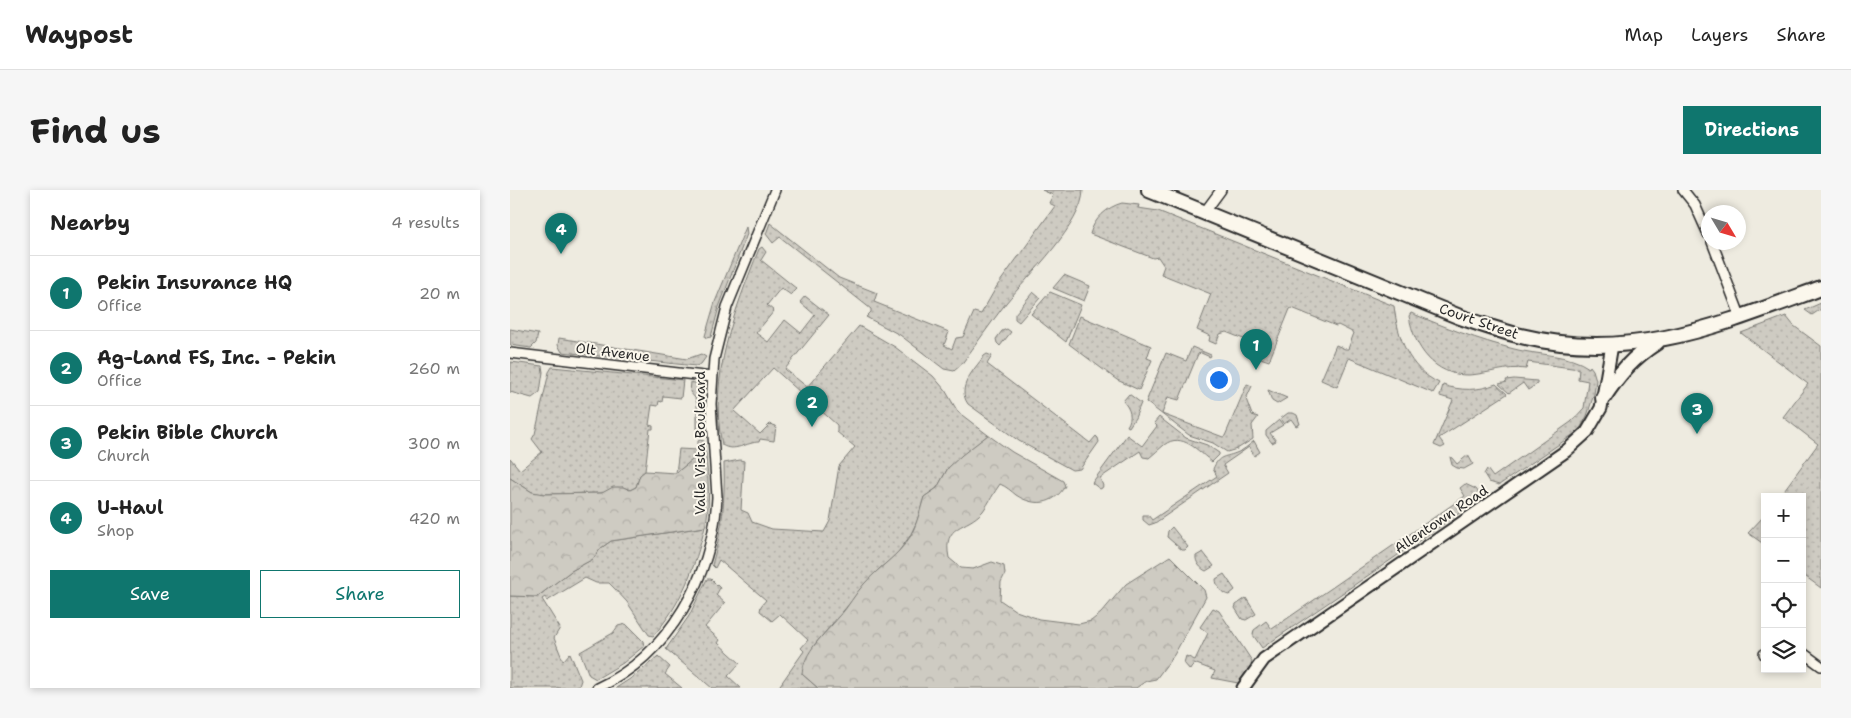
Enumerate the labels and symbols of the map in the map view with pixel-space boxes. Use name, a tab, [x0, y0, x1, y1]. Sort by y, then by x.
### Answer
north arrow	[1701, 205, 1746, 250]
pin: 4	[545, 213, 577, 254]
street label: Court Street	[1437, 299, 1521, 343]
pin: 1	[1240, 329, 1272, 370]
street label: Olt Avenue	[575, 339, 651, 365]
your location	[1206, 367, 1232, 393]
street label: Valle Vista Boulevard	[691, 371, 709, 515]
pin: 2	[796, 386, 828, 427]
pin: 3	[1681, 393, 1713, 434]
street label: Allentown Road	[1391, 481, 1491, 557]

